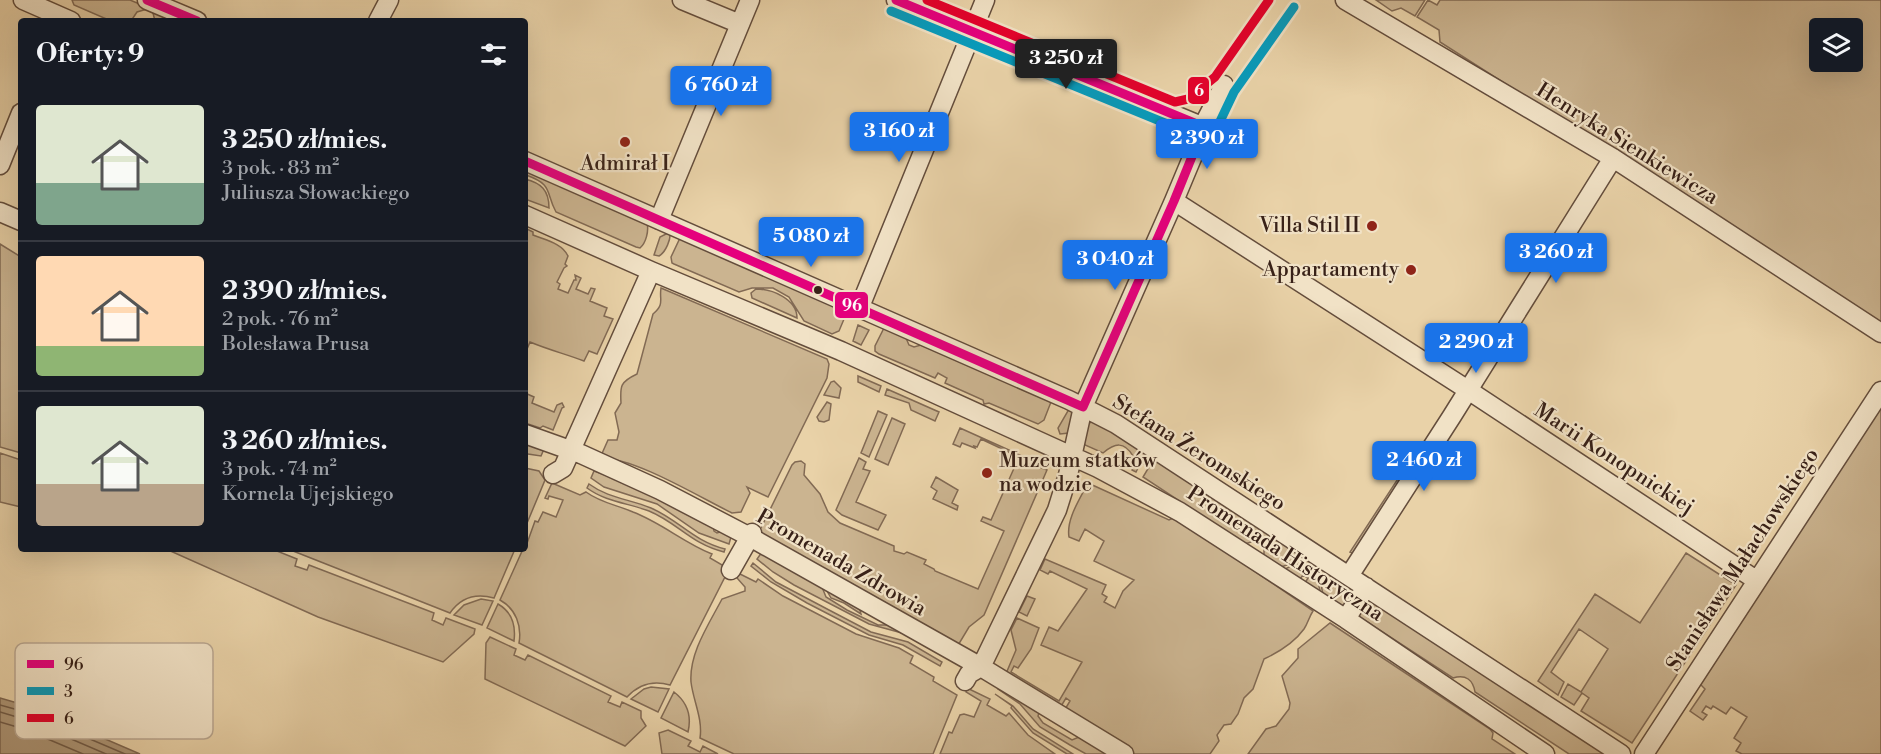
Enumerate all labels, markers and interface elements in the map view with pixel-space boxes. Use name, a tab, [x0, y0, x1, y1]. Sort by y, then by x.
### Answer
map controls	[1809, 18, 1863, 72]
button: layers	[1809, 18, 1863, 72]
text: Oferty: 9	[36, 38, 144, 70]
icon: filters	[477, 38, 510, 71]
pin: 3 250 zł	[1004, 39, 1128, 90]
text: 3 250 zł	[1029, 46, 1103, 71]
pin: 6 760 zł	[659, 66, 783, 117]
text: 6 760 zł	[684, 73, 758, 98]
line badge: 6	[1187, 76, 1210, 105]
street label: Henryka Sienkiewicza	[1531, 77, 1723, 211]
text: 6	[1194, 81, 1204, 101]
pin: 3 160 zł	[837, 112, 961, 163]
text: 3 160 zł	[864, 119, 934, 144]
pin: 2 390 zł	[1145, 119, 1269, 170]
text: 3 250 zł/mies.	[222, 124, 387, 156]
text: 2 390 zł	[1170, 126, 1244, 151]
icon: home	[84, 129, 156, 201]
marker: Admirał I	[618, 135, 632, 149]
place label: Admirał I	[579, 151, 670, 177]
text: 3 pok. · 83 m²	[222, 156, 339, 181]
text: Juliusza Słowackiego	[222, 181, 410, 206]
place label: Villa Stil II	[1258, 213, 1360, 239]
pin: 5 080 zł	[749, 217, 873, 268]
marker: Villa Stil II	[1365, 219, 1379, 233]
text: 5 080 zł	[773, 224, 849, 249]
pin: 3 260 zł	[1494, 233, 1618, 284]
pin: 3 040 zł	[1053, 240, 1177, 291]
text: 3 260 zł	[1519, 240, 1593, 265]
text: 3 040 zł	[1076, 247, 1154, 272]
place label: Appartamenty	[1261, 257, 1400, 283]
marker: Appartamenty	[1404, 263, 1418, 277]
text: 2 390 zł/mies.	[222, 275, 388, 307]
icon: home	[84, 280, 156, 352]
unlabelled marker	[812, 284, 824, 296]
line badge: 96	[834, 291, 869, 319]
text: 96	[842, 296, 862, 316]
text: 2 pok. · 76 m²	[222, 307, 338, 332]
pin: 2 290 zł	[1414, 323, 1538, 374]
text: 2 290 zł	[1439, 330, 1513, 355]
text: Bolesława Prusa	[222, 332, 369, 357]
street label: Stefana Żeromskiego	[1108, 387, 1291, 517]
street label: Marii Konopnickiej	[1529, 398, 1699, 520]
text: 3 260 zł/mies.	[222, 425, 388, 457]
icon: home	[84, 430, 156, 502]
pin: 2 460 zł	[1362, 441, 1486, 492]
street label: Stanisława Małachowskiego	[1661, 443, 1825, 677]
place label: Muzeum statków na wodzie	[999, 448, 1157, 498]
text: 2 460 zł	[1386, 448, 1462, 473]
text: 3 pok. · 74 m²	[222, 457, 337, 482]
marker: Muzeum statków na wodzie	[980, 466, 994, 480]
street label: Promenada Historyczna	[1182, 481, 1389, 628]
text: Kornela Ujejskiego	[222, 482, 394, 507]
street label: Promenada Zdrowia	[751, 504, 931, 622]
legend	[15, 643, 213, 739]
text: 96	[64, 655, 84, 675]
text: 3	[64, 682, 73, 702]
text: 6	[64, 709, 74, 729]

